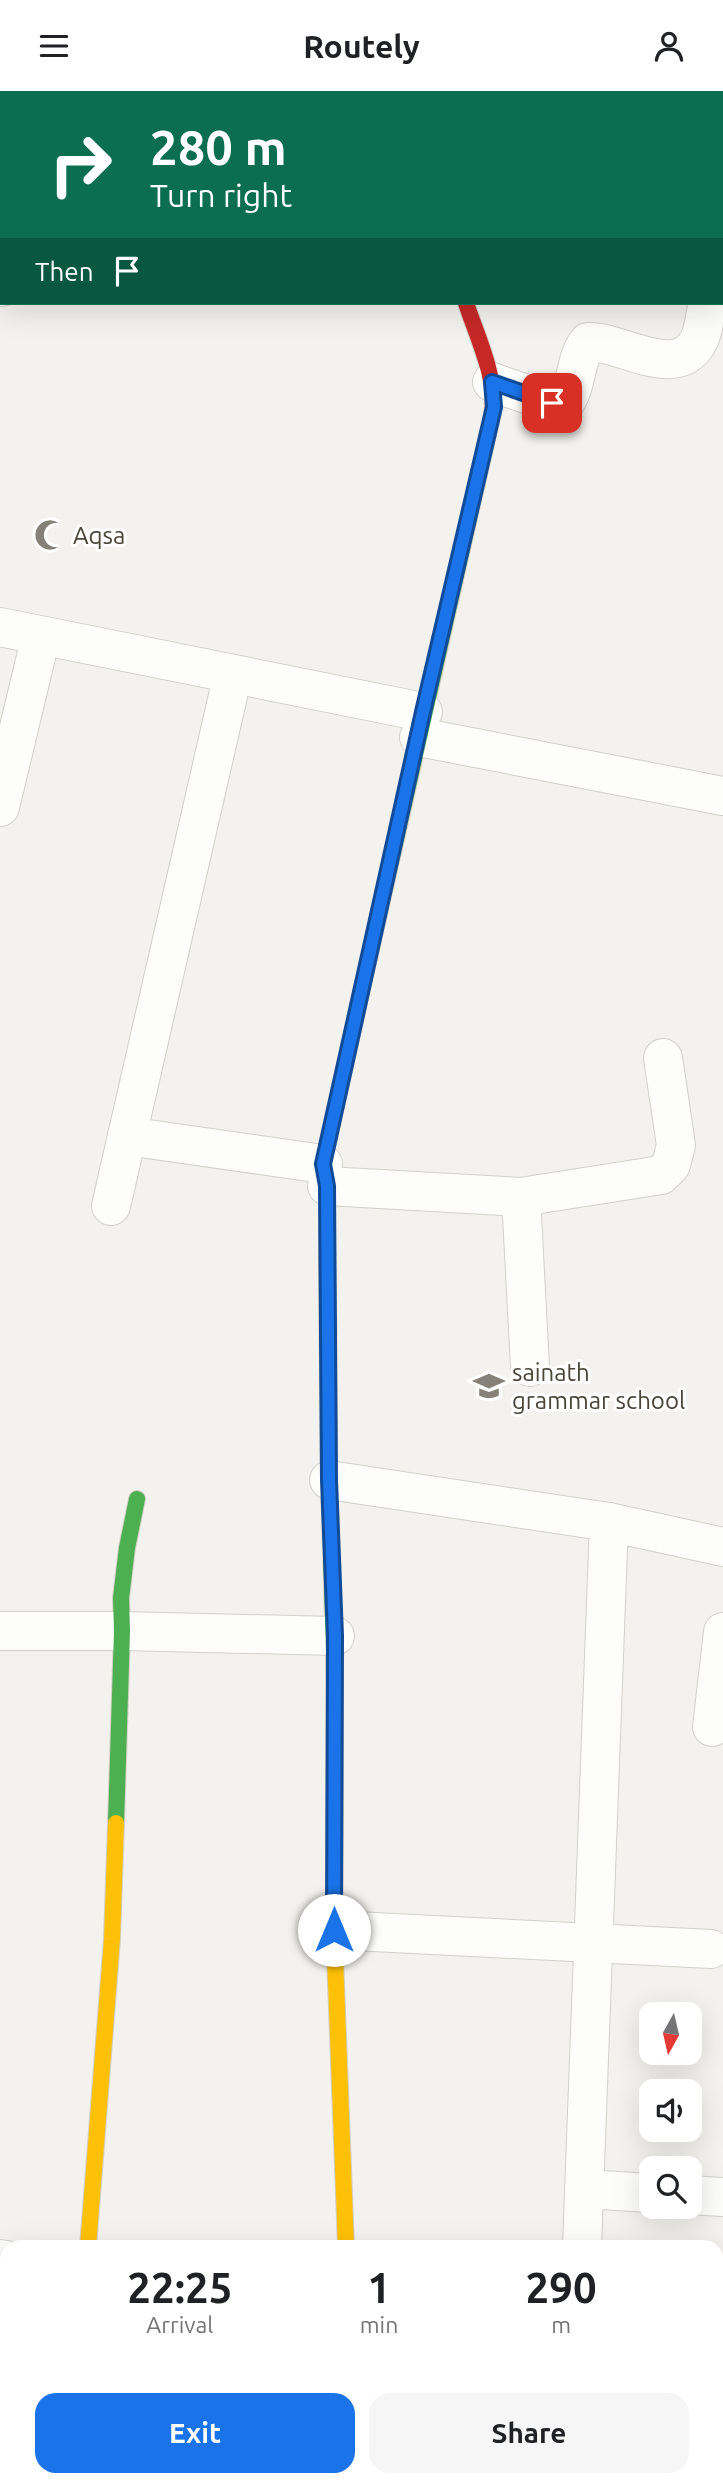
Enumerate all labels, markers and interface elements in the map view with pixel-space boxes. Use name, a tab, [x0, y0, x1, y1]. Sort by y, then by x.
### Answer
icon: menu	[35, 27, 73, 65]
icon: person	[650, 27, 688, 65]
text: Routely	[303, 28, 420, 64]
icon: right	[35, 119, 126, 210]
text: 280 m	[150, 119, 287, 174]
text: Turn right	[150, 177, 292, 213]
icon: arrive	[108, 252, 146, 290]
text: Then	[35, 257, 94, 286]
pin	[522, 373, 582, 433]
icon: arrive	[533, 384, 571, 422]
mosque icon: Aqsa	[33, 518, 67, 552]
place label: Aqsa	[73, 522, 125, 549]
place label: sainath grammar school	[512, 1359, 685, 1414]
school or university icon: sainath grammar school	[472, 1369, 506, 1403]
position arrow	[297, 1893, 371, 1967]
north arrow	[639, 2002, 702, 2065]
map controls	[639, 2002, 702, 2219]
button: sound	[639, 2079, 702, 2142]
button: search	[639, 2156, 702, 2219]
text: 22:25	[127, 2264, 232, 2311]
text: 1	[367, 2264, 391, 2311]
text: 290	[526, 2264, 597, 2311]
text: Arrival	[146, 2312, 213, 2337]
text: min	[360, 2312, 398, 2337]
text: m	[551, 2312, 571, 2337]
button: Exit	[35, 2393, 355, 2473]
button: Share	[369, 2393, 689, 2473]

